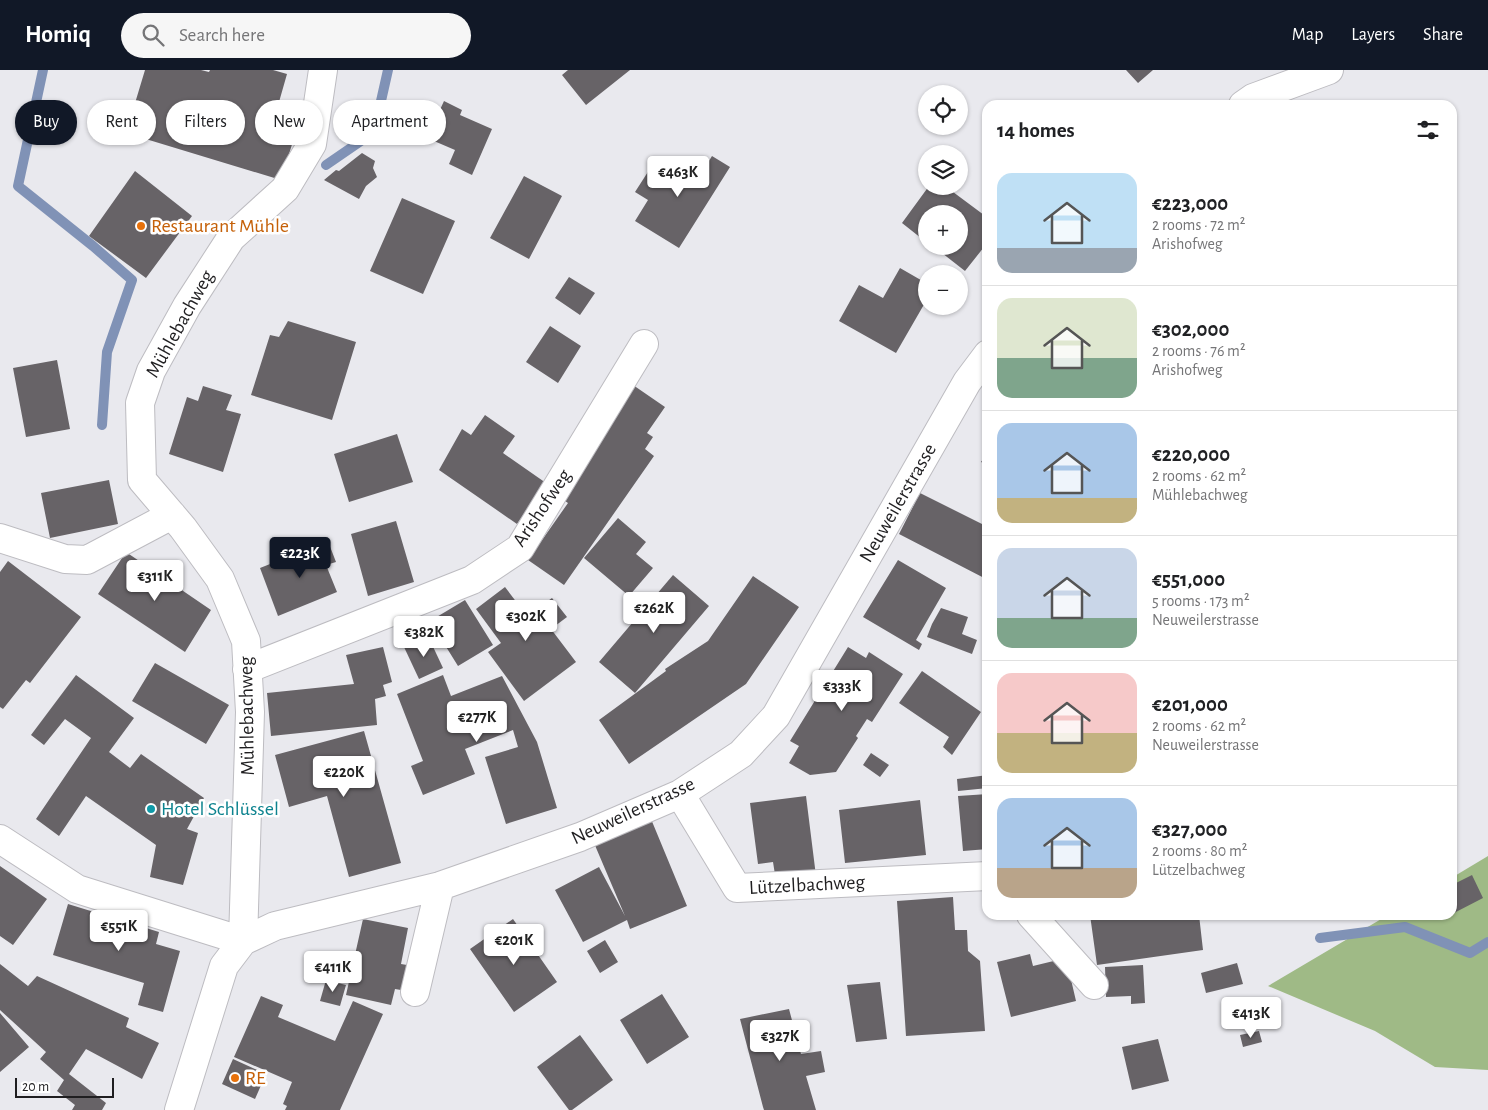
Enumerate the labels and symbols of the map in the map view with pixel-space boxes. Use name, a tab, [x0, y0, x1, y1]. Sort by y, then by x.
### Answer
pin: €463K	[643, 156, 713, 198]
place label: Restaurant Mühle	[151, 216, 289, 236]
marker: Restaurant Mühle	[135, 220, 147, 232]
street label: Mühlebachweg	[142, 267, 218, 381]
street label: Neuweilerstrasse	[856, 440, 940, 566]
street label: Arishofweg	[509, 466, 575, 550]
pin: €223K	[265, 536, 335, 579]
pin: €311K	[120, 560, 190, 602]
pin: €262K	[619, 592, 689, 634]
pin: €302K	[491, 600, 561, 642]
pin: €382K	[389, 616, 459, 658]
street label: Mühlebachweg	[236, 656, 258, 776]
pin: €333K	[807, 670, 877, 712]
pin: €277K	[442, 700, 512, 743]
pin: €220K	[309, 756, 379, 798]
street label: Neuweilerstrasse	[568, 774, 698, 848]
place label: Hotel Schlüssel	[161, 799, 279, 819]
marker: Hotel Schlüssel	[145, 803, 157, 815]
street label: Lützelbachweg	[748, 872, 866, 898]
pin: €551K	[84, 910, 154, 952]
pin: €201K	[479, 924, 549, 966]
pin: €411K	[298, 950, 368, 993]
pin: €413K	[1216, 996, 1286, 1039]
pin: €327K	[745, 1020, 815, 1062]
place label: RE	[245, 1068, 266, 1088]
marker: RE	[229, 1072, 241, 1084]
scale bar	[15, 1075, 114, 1098]

